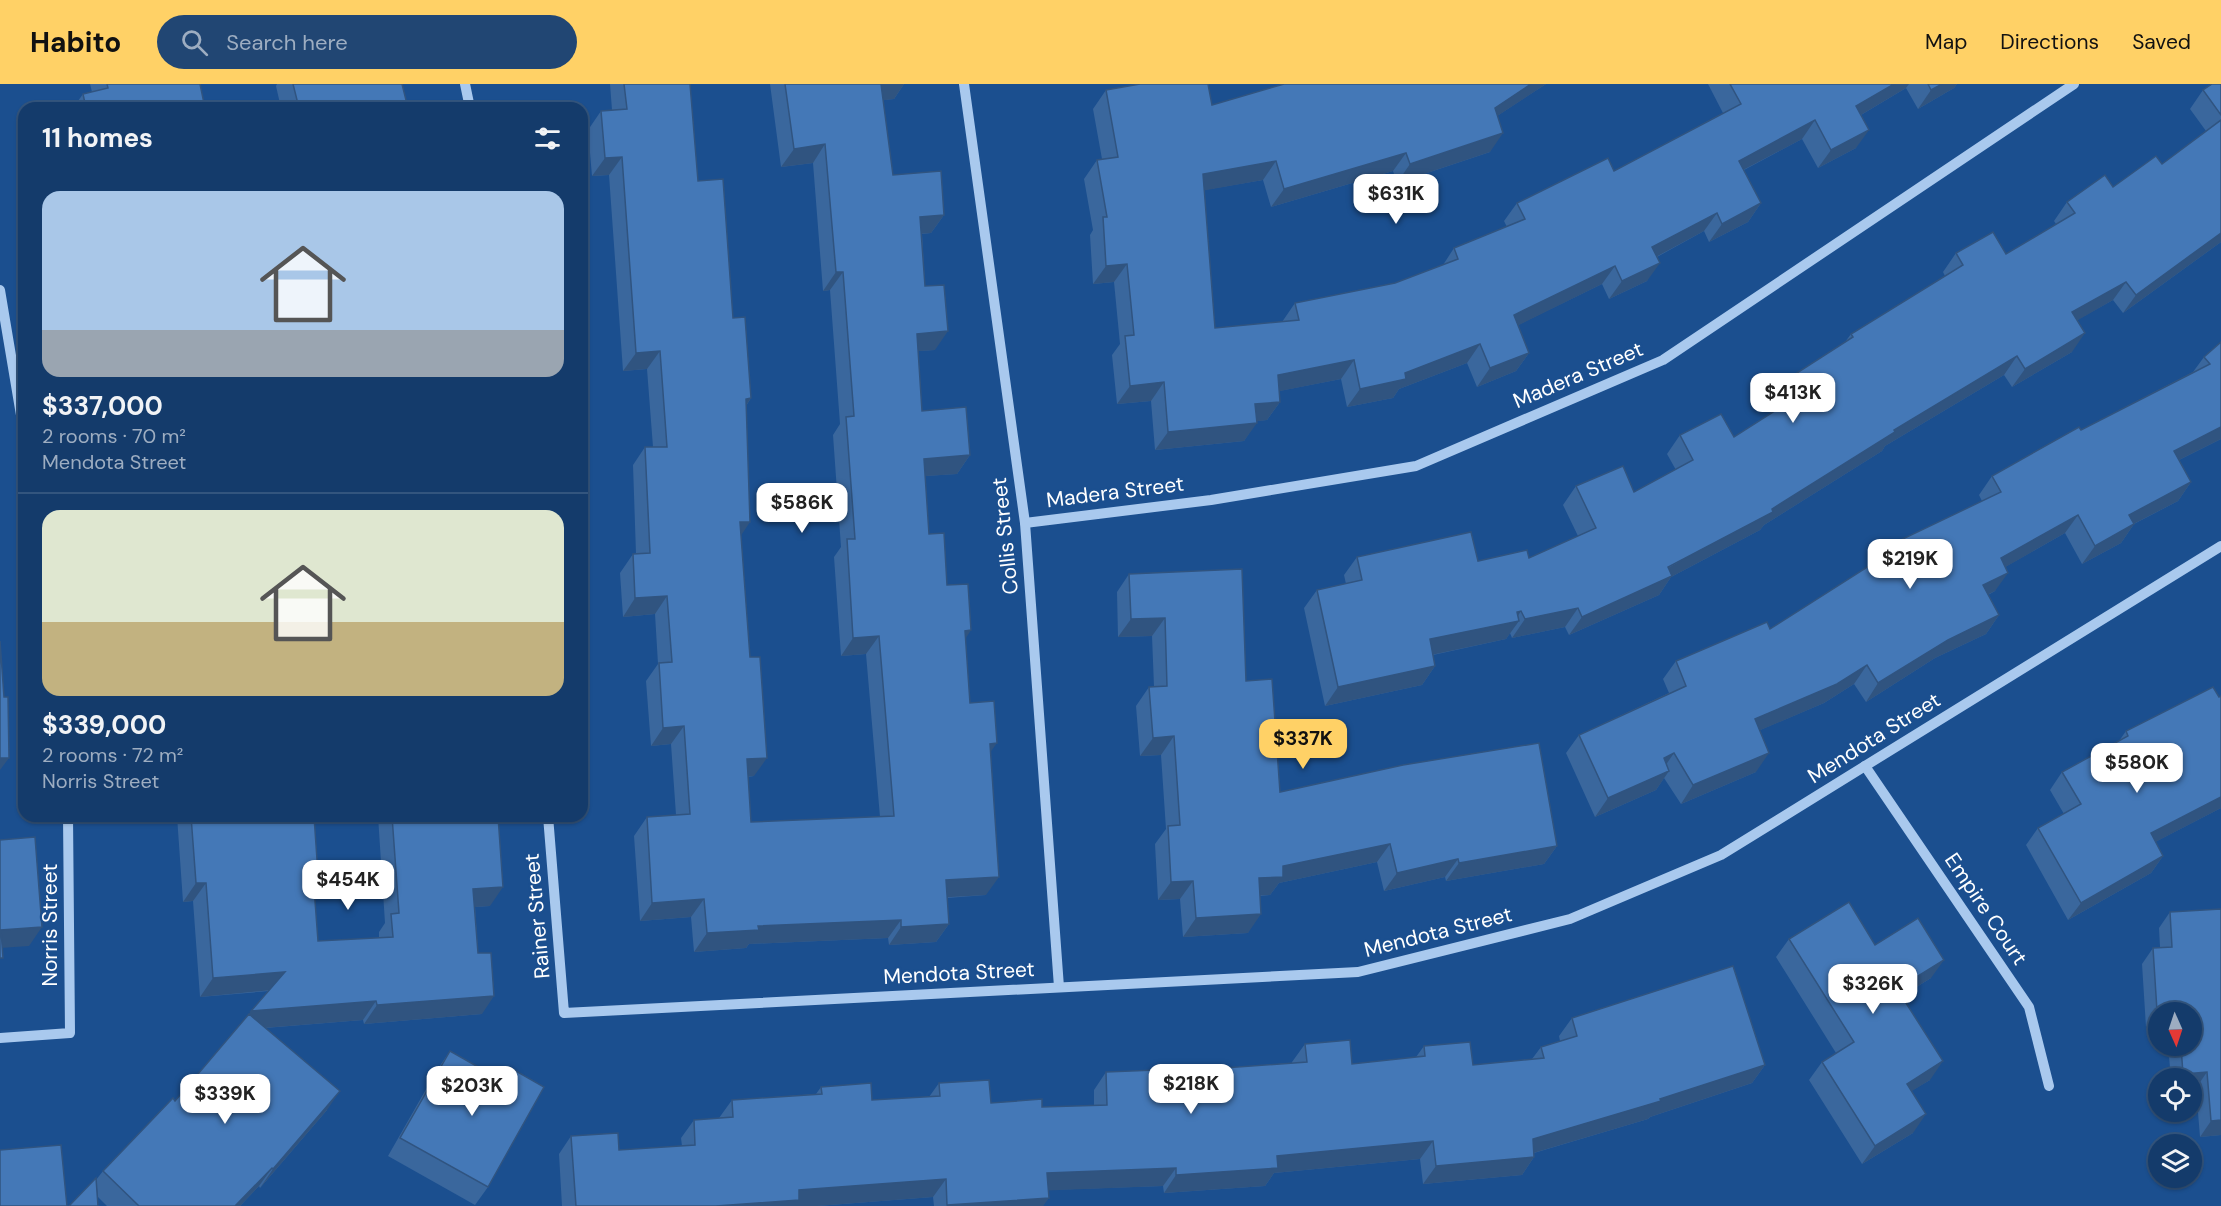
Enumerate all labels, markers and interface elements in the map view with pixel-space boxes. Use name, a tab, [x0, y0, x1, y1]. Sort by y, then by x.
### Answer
search box	[157, 15, 577, 69]
text: Habito	[30, 24, 121, 61]
icon: search	[178, 26, 211, 59]
text: Search here	[226, 28, 348, 57]
text: Map	[1925, 28, 1967, 56]
text: Directions	[2000, 28, 2099, 56]
text: Saved	[2132, 28, 2191, 56]
text: 11 homes	[42, 121, 153, 155]
icon: filters	[531, 122, 564, 155]
pin: $631K	[1354, 174, 1438, 225]
text: $631K	[1367, 180, 1425, 206]
icon: home	[249, 230, 357, 338]
street label: Madera Street	[1509, 335, 1647, 415]
pin: $413K	[1751, 373, 1835, 424]
text: $413K	[1764, 379, 1822, 405]
text: $337,000	[42, 389, 163, 423]
text: 2 rooms · 70 m²	[42, 423, 186, 449]
text: Mendota Street	[42, 449, 186, 475]
street label: Madera Street	[1045, 470, 1185, 514]
street label: Collis Street	[985, 476, 1025, 596]
pin: $586K	[760, 483, 844, 534]
text: $586K	[771, 489, 833, 515]
pin: $219K	[1868, 539, 1952, 590]
text: $219K	[1882, 545, 1938, 571]
icon: home	[249, 549, 357, 657]
street label: Mendota Street	[1802, 686, 1946, 790]
text: $339,000	[42, 708, 166, 742]
pin: $337K	[1261, 719, 1345, 770]
text: $337K	[1273, 725, 1333, 751]
text: 2 rooms · 72 m²	[42, 742, 183, 768]
pin: $580K	[2095, 743, 2179, 794]
text: $580K	[2105, 749, 2169, 775]
text: Norris Street	[42, 768, 159, 794]
street label: Empire Court	[1938, 848, 2034, 970]
street label: Rainer Street	[518, 852, 556, 980]
pin: $454K	[306, 860, 390, 911]
street label: Norris Street	[36, 863, 64, 987]
text: $454K	[316, 866, 380, 892]
street label: Mendota Street	[1361, 900, 1515, 964]
street label: Mendota Street	[883, 955, 1035, 991]
pin: $326K	[1831, 964, 1915, 1015]
text: $326K	[1842, 970, 1904, 996]
north arrow	[2148, 1002, 2202, 1056]
map controls	[2148, 1002, 2202, 1188]
pin: $218K	[1149, 1064, 1233, 1115]
pin: $203K	[430, 1066, 514, 1117]
button: locate	[2148, 1068, 2202, 1122]
text: $218K	[1163, 1070, 1219, 1096]
text: $203K	[441, 1072, 503, 1098]
pin: $339K	[183, 1074, 267, 1125]
text: $339K	[194, 1080, 256, 1106]
button: layers	[2148, 1134, 2202, 1188]

